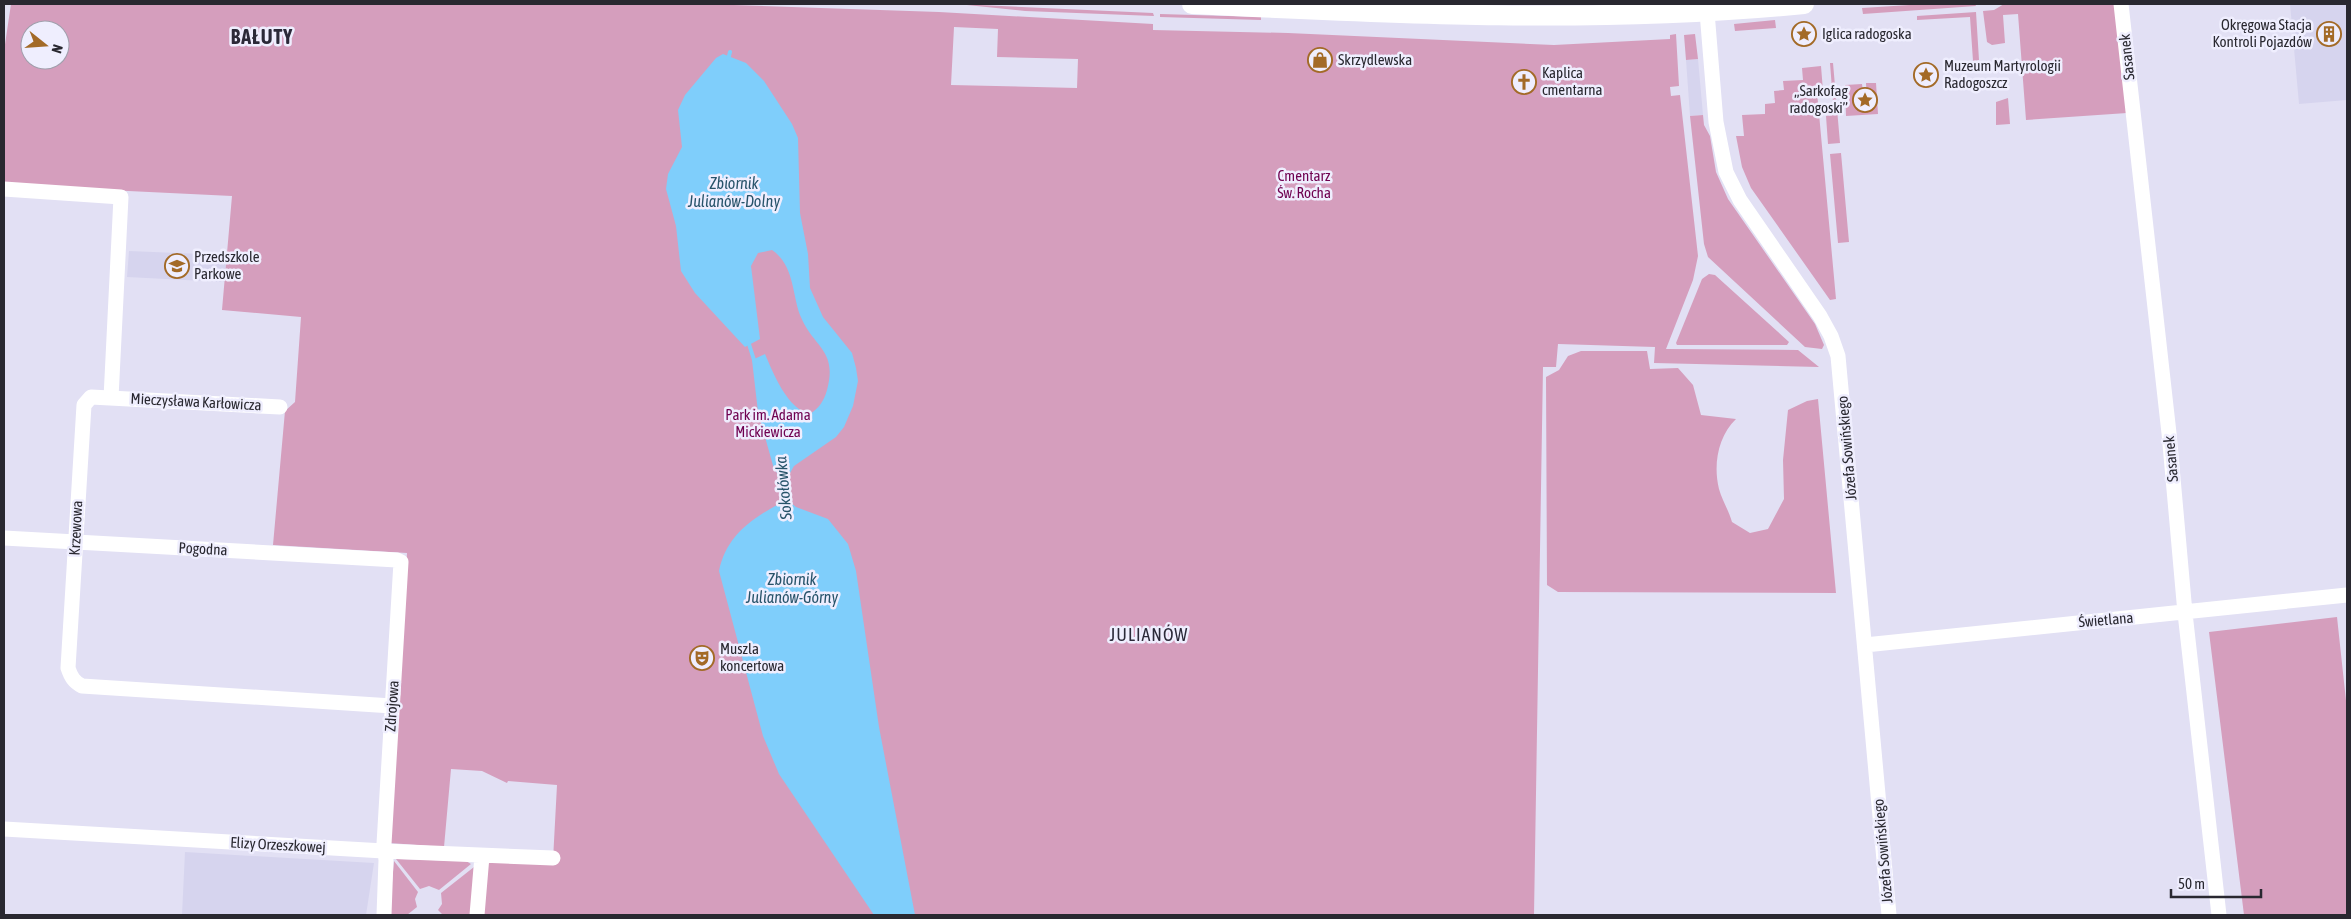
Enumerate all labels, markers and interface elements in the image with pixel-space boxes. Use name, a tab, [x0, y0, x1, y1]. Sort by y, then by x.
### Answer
place label: Okręgowa Stacja Kontroli Pojazdów	[2212, 16, 2312, 50]
north arrow	[20, 20, 70, 70]
place icon: Iglica radogoska	[1791, 21, 1817, 47]
building icon: Okręgowa Stacja Kontroli Pojazdów	[2316, 21, 2342, 47]
district label: BAŁUTY	[231, 25, 293, 48]
place label: Iglica radogoska	[1822, 25, 1912, 42]
street label: Sasanek	[2116, 33, 2137, 81]
text: N	[49, 43, 66, 55]
shop icon: Skrzydlewska	[1307, 47, 1333, 73]
place label: Skrzydlewska	[1338, 51, 1412, 68]
place label: Muzeum Martyrologii Radogoszcz	[1944, 57, 2061, 91]
place icon: Muzeum Martyrologii Radogoszcz	[1913, 62, 1939, 88]
place label: Kaplica cmentarna	[1542, 64, 1602, 98]
church icon: Kaplica cmentarna	[1511, 69, 1537, 95]
place label: „Sarkofag radogoski”	[1789, 82, 1849, 116]
place icon: „Sarkofag radogoski”	[1852, 87, 1878, 113]
park label: Cmentarz Św. Rocha	[1277, 167, 1331, 201]
water label: Zbiornik Julianów-Dolny	[687, 174, 780, 211]
place label: Przedszkole Parkowe	[194, 248, 260, 282]
school or university icon: Przedszkole Parkowe	[164, 253, 190, 279]
street label: Mieczysława Karłowicza	[130, 390, 262, 413]
street label: Józefa Sowińskiego	[1833, 395, 1860, 501]
park label: Park im. Adama Mickiewicza	[725, 406, 811, 440]
street label: Sasanek	[2160, 435, 2181, 483]
water label: Sokołówka	[771, 455, 795, 521]
street label: Krzewowa	[66, 500, 85, 556]
street label: Pogodna	[178, 539, 228, 558]
water label: Zbiornik Julianów-Górny	[745, 570, 838, 607]
street label: Świetlana	[2078, 609, 2134, 630]
district label: JULIANÓW	[1110, 624, 1188, 645]
place label: Muszla koncertowa	[720, 640, 784, 674]
theatre icon: Muszla koncertowa	[689, 645, 715, 671]
street label: Zdrojowa	[381, 680, 402, 732]
street label: Józefa Sowińskiego	[1869, 798, 1896, 904]
street label: Elizy Orzeszkowej	[230, 834, 326, 855]
scale bar	[2171, 866, 2261, 898]
text: 50 m	[2178, 875, 2205, 892]

